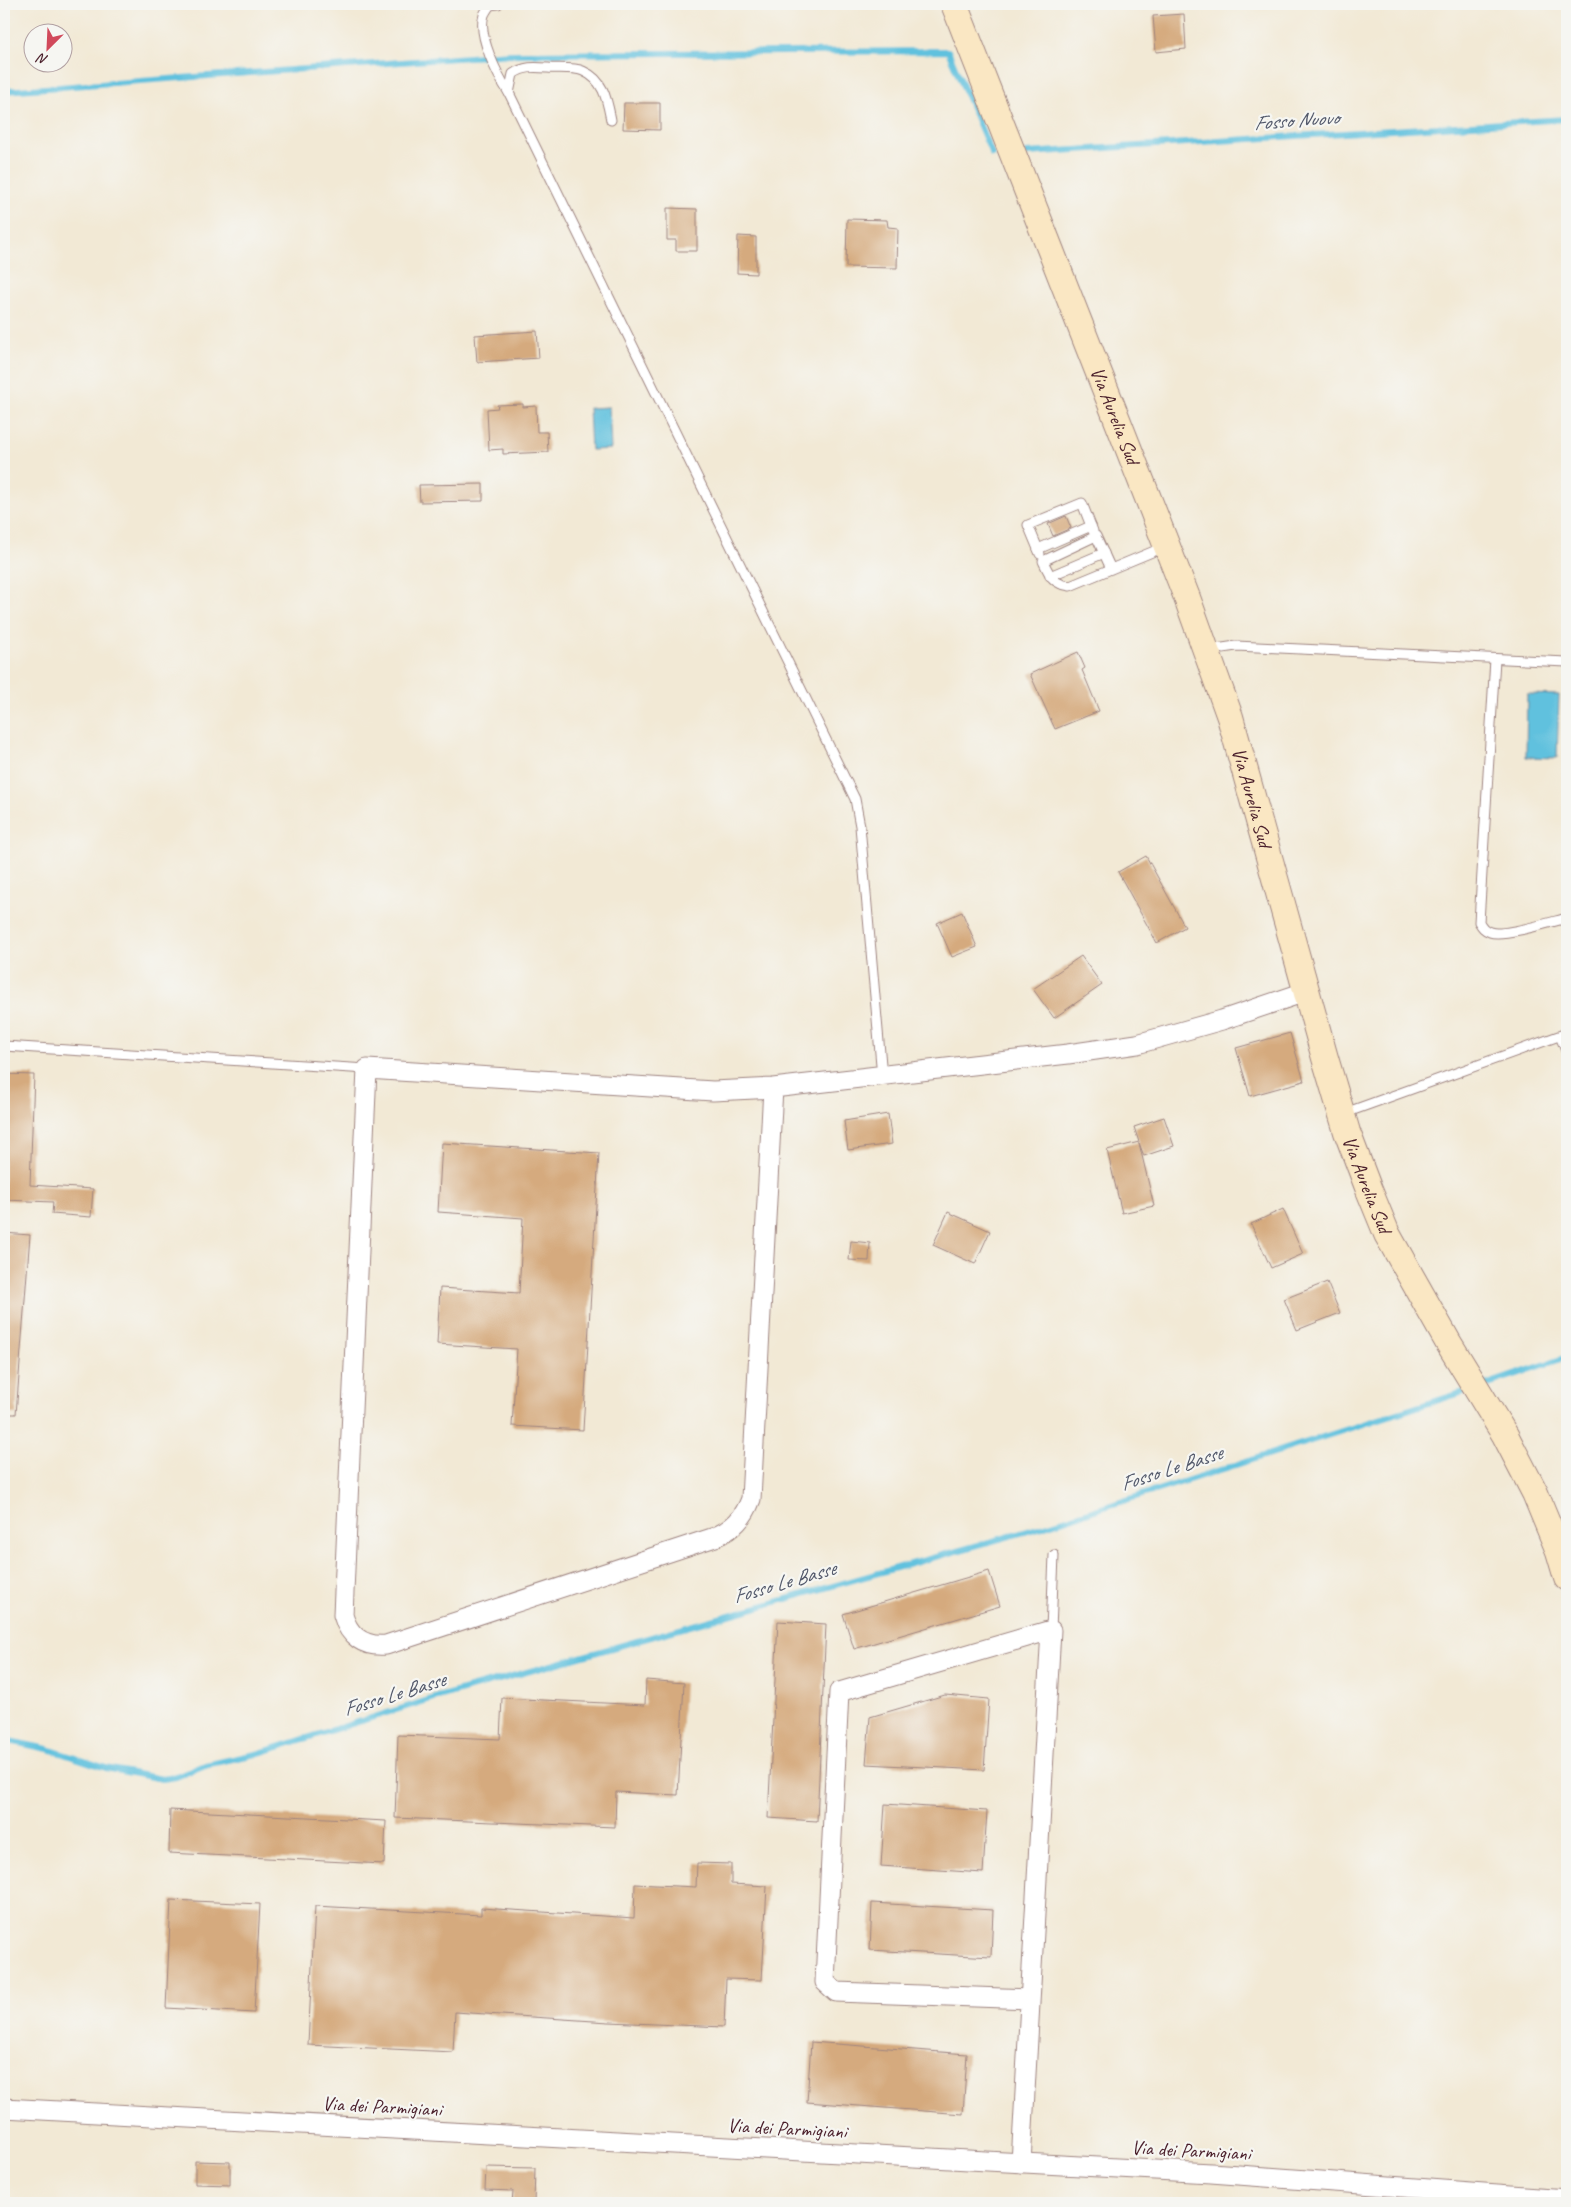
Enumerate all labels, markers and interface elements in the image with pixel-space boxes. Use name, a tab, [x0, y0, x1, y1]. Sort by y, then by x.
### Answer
north arrow	[22, 22, 72, 72]
text: N	[33, 49, 50, 69]
water label: Fosso Nuovo	[1253, 104, 1343, 136]
street label: Via Aurelia Sud	[1085, 363, 1147, 471]
street label: Via Aurelia Sud	[1226, 745, 1279, 853]
street label: Via Aurelia Sud	[1337, 1132, 1398, 1240]
water label: Fosso Le Basse	[1117, 1438, 1228, 1497]
water label: Fosso Le Basse	[730, 1554, 841, 1609]
water label: Fosso Le Basse	[340, 1665, 451, 1722]
street label: Via dei Parmigiani	[322, 2091, 445, 2122]
street label: Via dei Parmigiani	[727, 2113, 850, 2144]
street label: Via dei Parmigiani	[1131, 2135, 1254, 2166]

